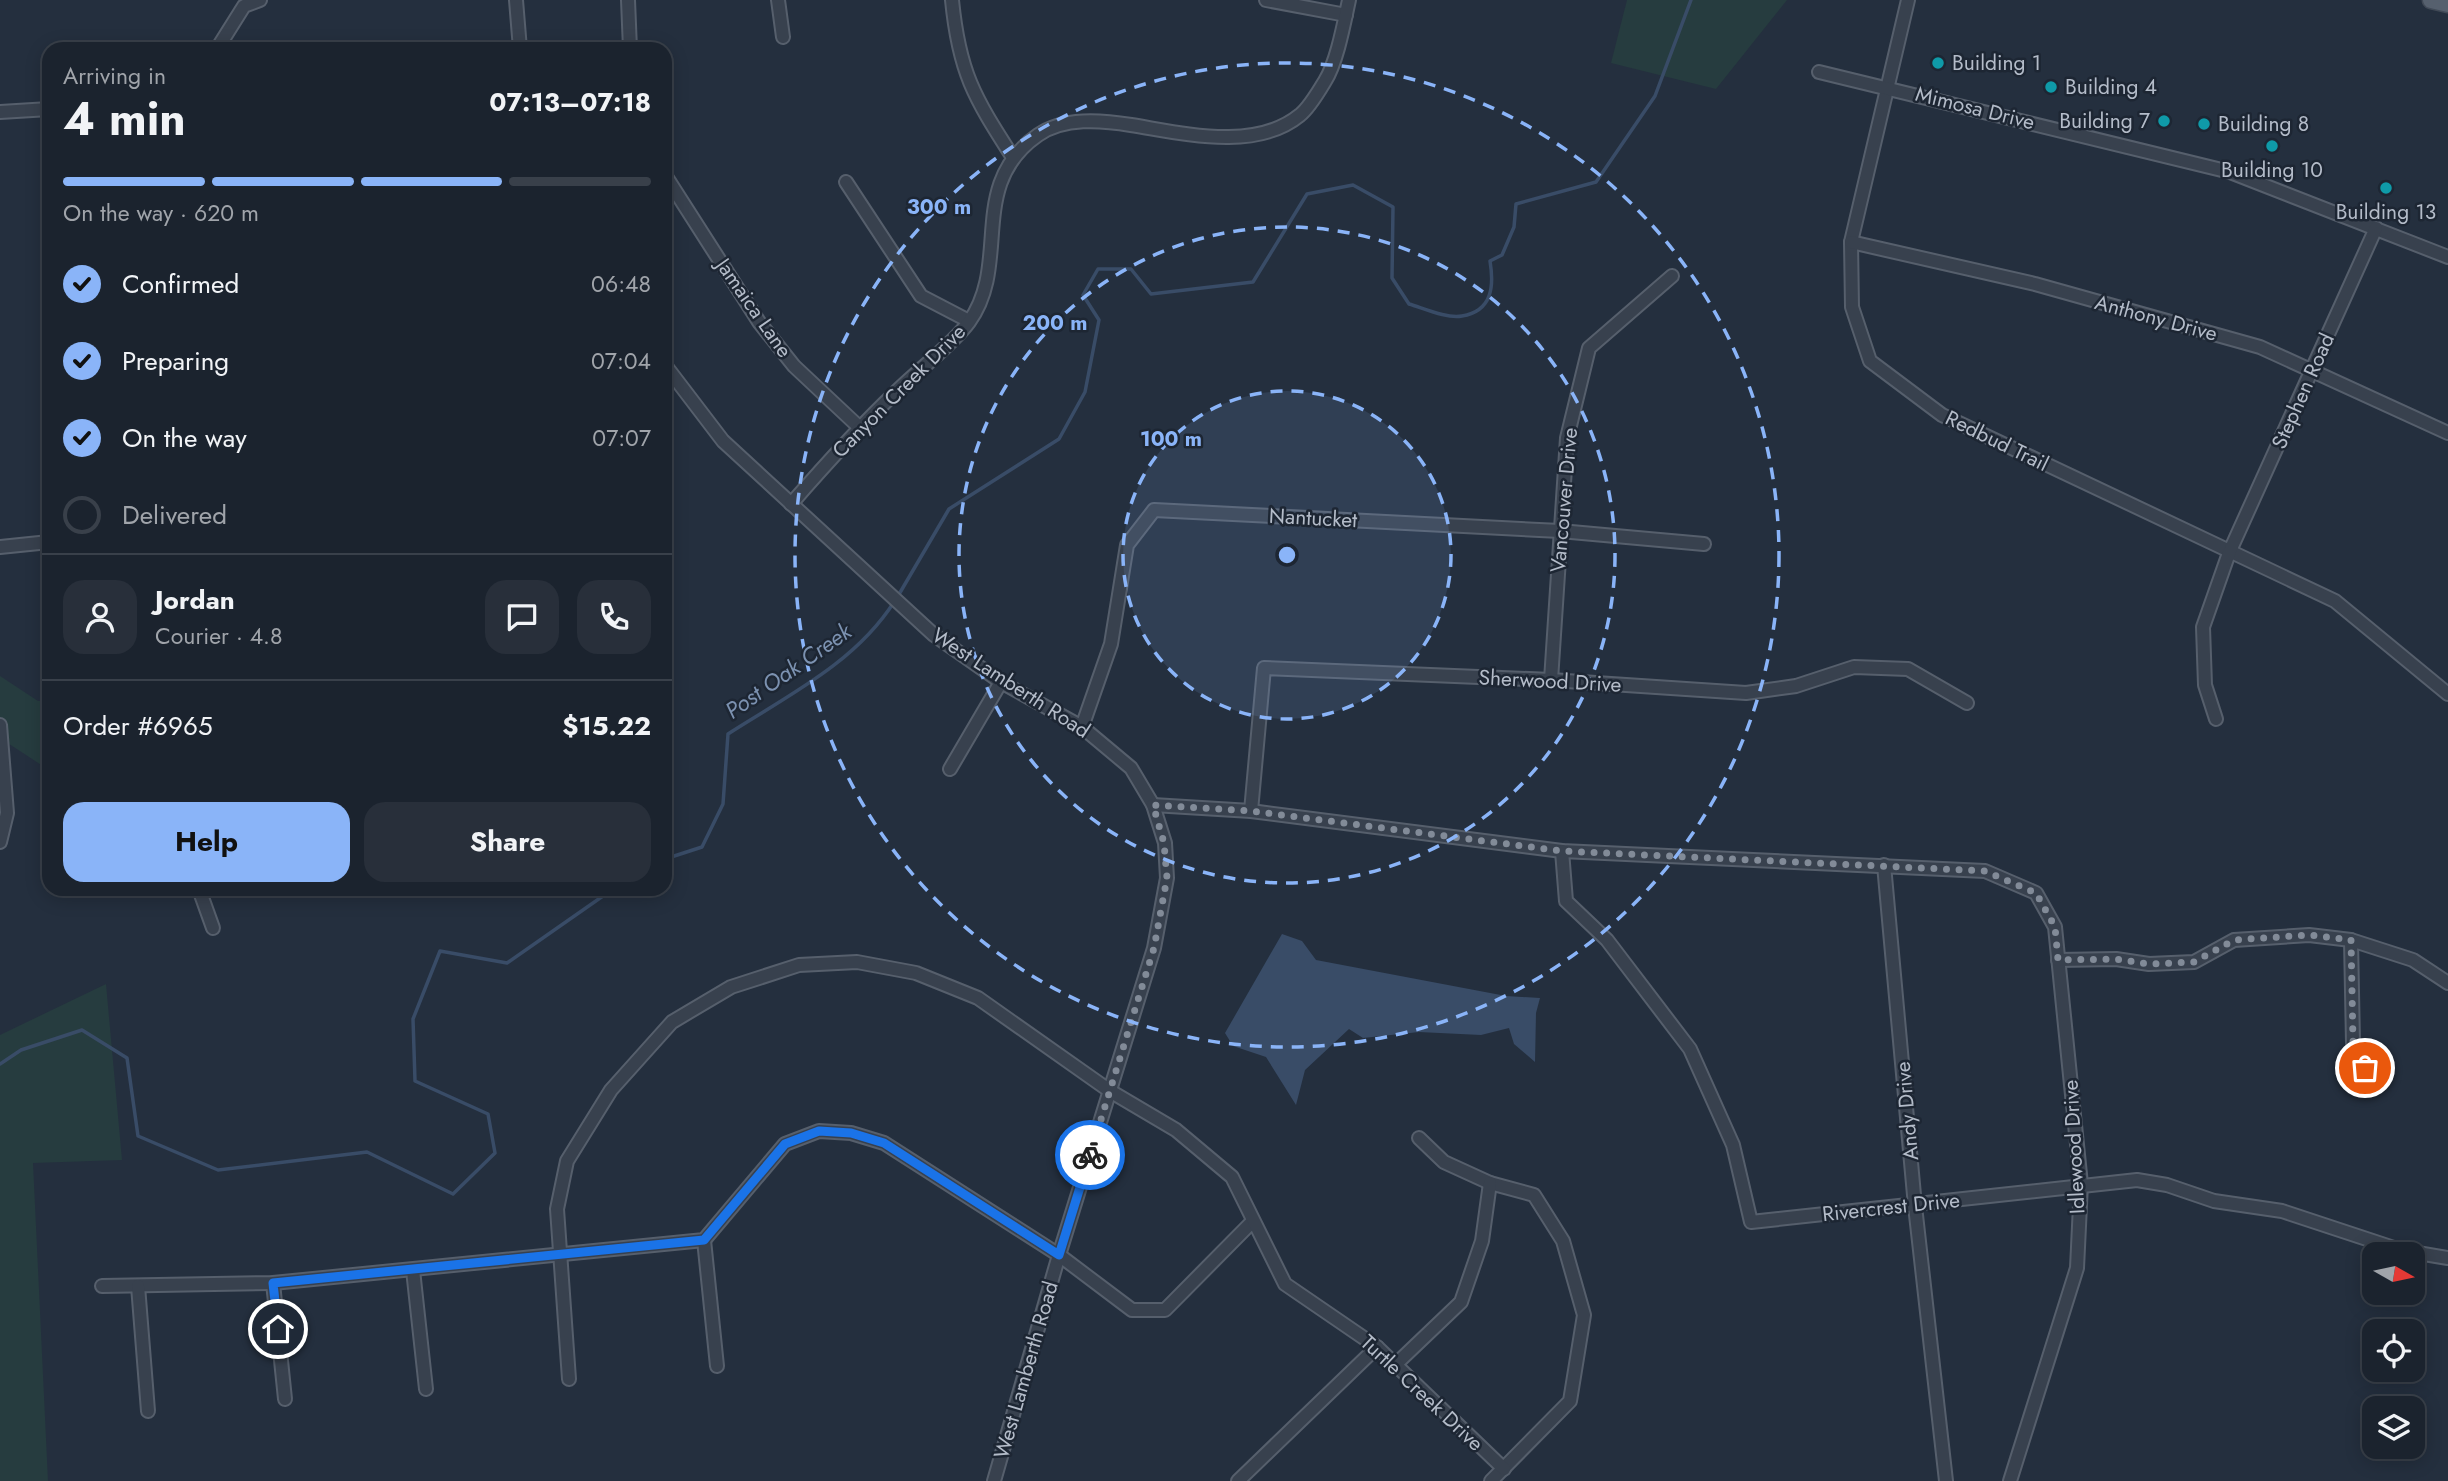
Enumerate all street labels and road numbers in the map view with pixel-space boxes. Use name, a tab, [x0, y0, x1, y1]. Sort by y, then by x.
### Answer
street label: Mimosa Drive	[1912, 79, 2038, 137]
street label: Jamaica Lane	[707, 250, 799, 364]
street label: Anthony Drive	[2091, 287, 2221, 349]
street label: Canyon Creek Drive	[825, 317, 973, 465]
street label: Stephen Road	[2264, 328, 2342, 454]
street label: Redbud Trail	[1940, 403, 2054, 479]
street label: Vancouver Drive	[1543, 426, 1585, 574]
street label: Nantucket	[1268, 501, 1358, 535]
street label: West Lamberth Road	[926, 621, 1096, 745]
street label: Sherwood Drive	[1478, 662, 1622, 700]
street label: Andy Drive	[1888, 1060, 1926, 1162]
street label: Idlewood Drive	[2055, 1079, 2092, 1215]
street label: Rivercrest Drive	[1821, 1185, 1961, 1229]
street label: West Lamberth Road	[986, 1278, 1066, 1462]
street label: Turtle Creek Drive	[1354, 1328, 1490, 1458]

